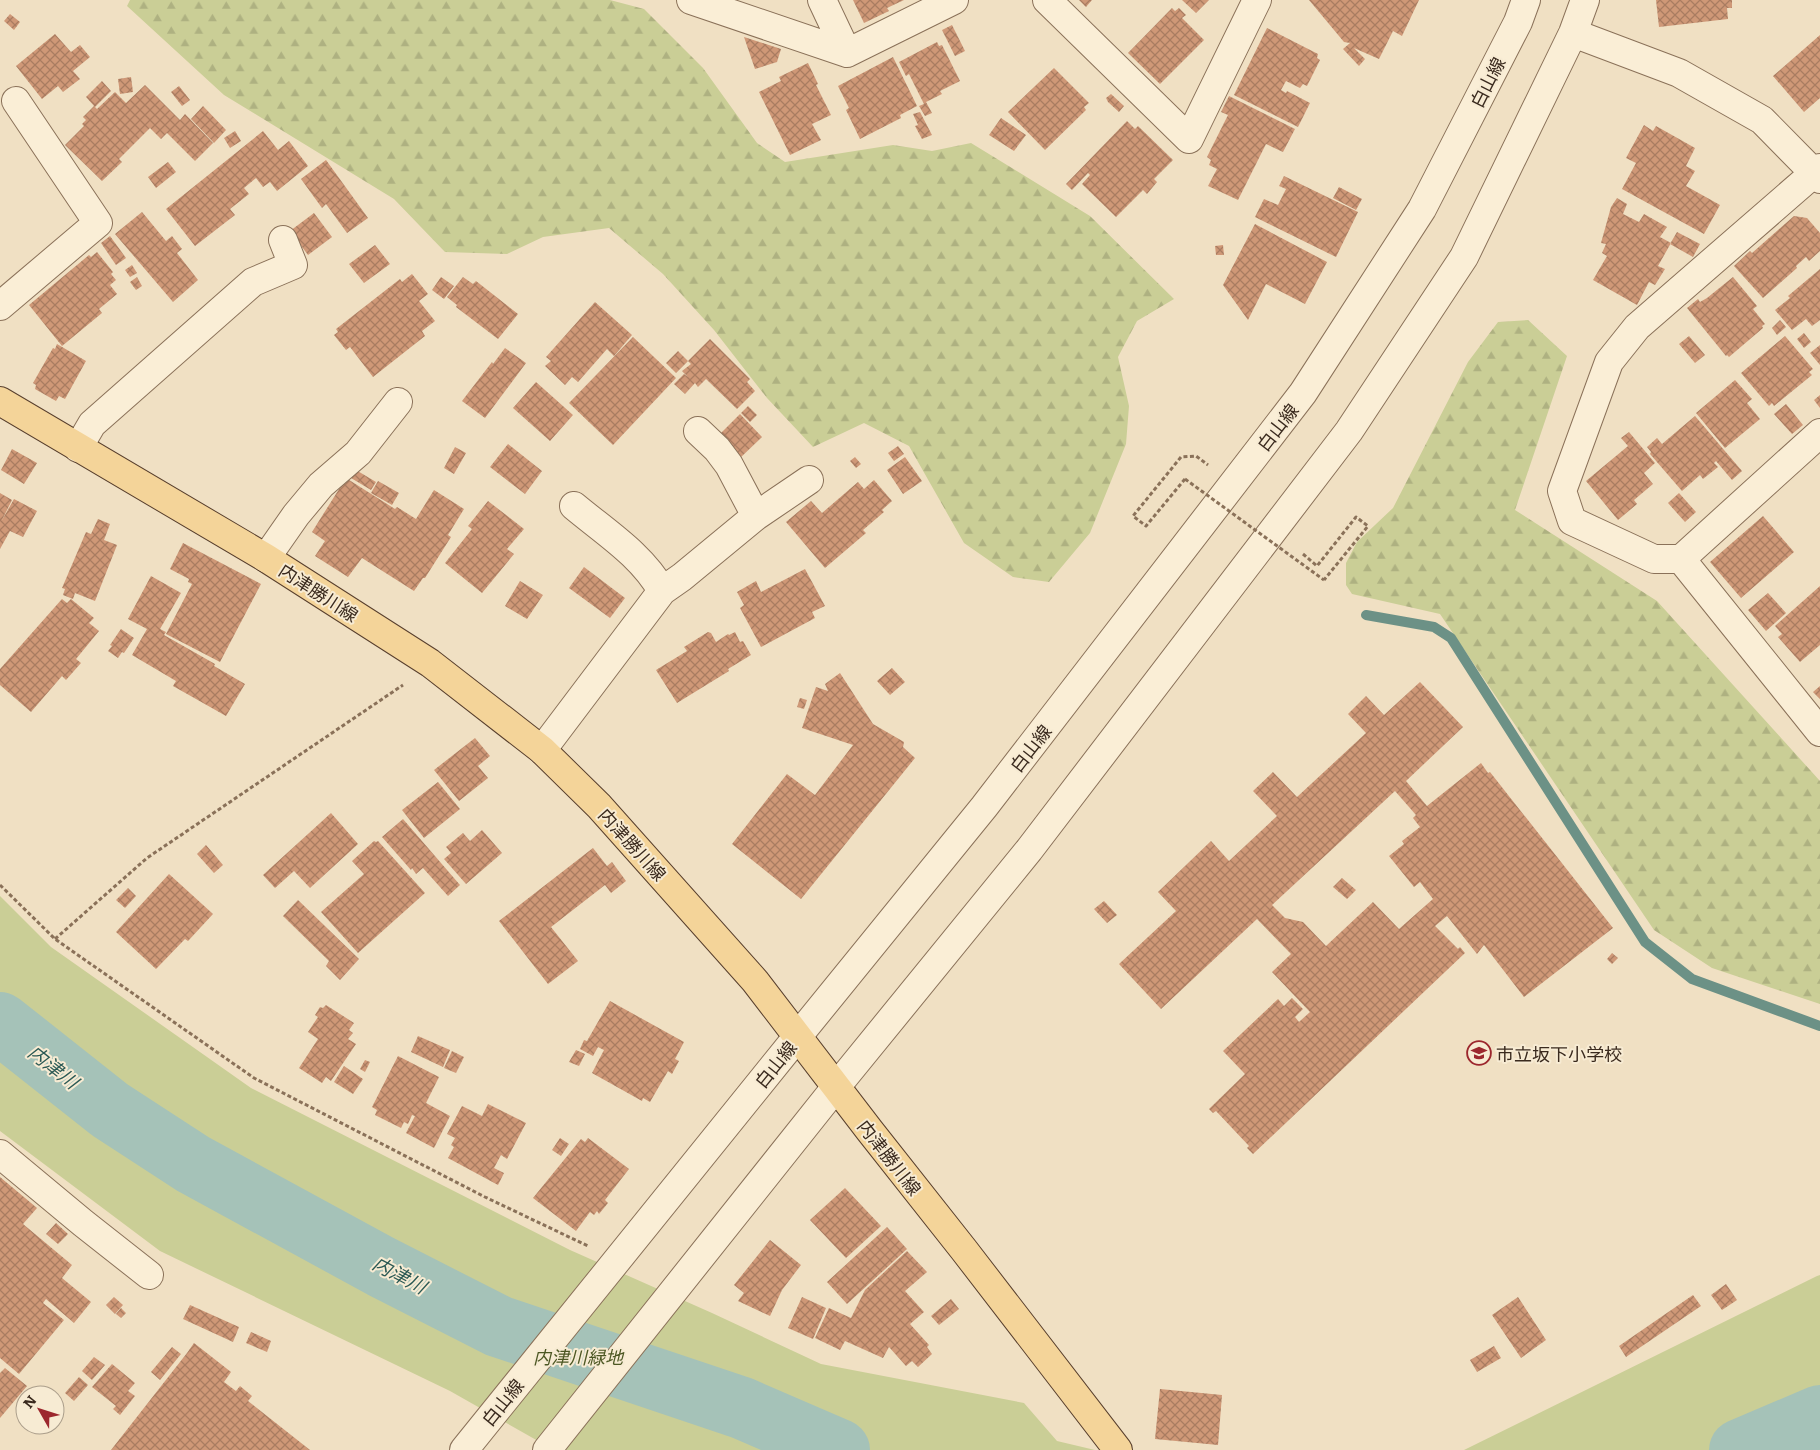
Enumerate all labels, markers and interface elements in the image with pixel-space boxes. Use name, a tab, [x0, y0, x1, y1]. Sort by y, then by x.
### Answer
street label: 白山線	[1463, 52, 1511, 112]
street label: 白山線	[1250, 397, 1304, 457]
street label: 内津勝川線	[274, 556, 364, 628]
street label: 白山線	[1003, 718, 1057, 778]
street label: 内津勝川線	[593, 802, 673, 886]
street label: 白山線	[748, 1035, 802, 1093]
water label: 内津川	[23, 1037, 87, 1096]
school or university icon: 市立坂下小学校	[1466, 1040, 1492, 1066]
place label: 市立坂下小学校	[1496, 1040, 1622, 1067]
street label: 内津勝川線	[852, 1113, 928, 1201]
water label: 内津川	[368, 1248, 433, 1301]
park label: 内津川緑地	[533, 1343, 625, 1370]
street label: 白山線	[475, 1373, 529, 1431]
north arrow	[15, 1385, 65, 1435]
text: N	[18, 1390, 41, 1412]

